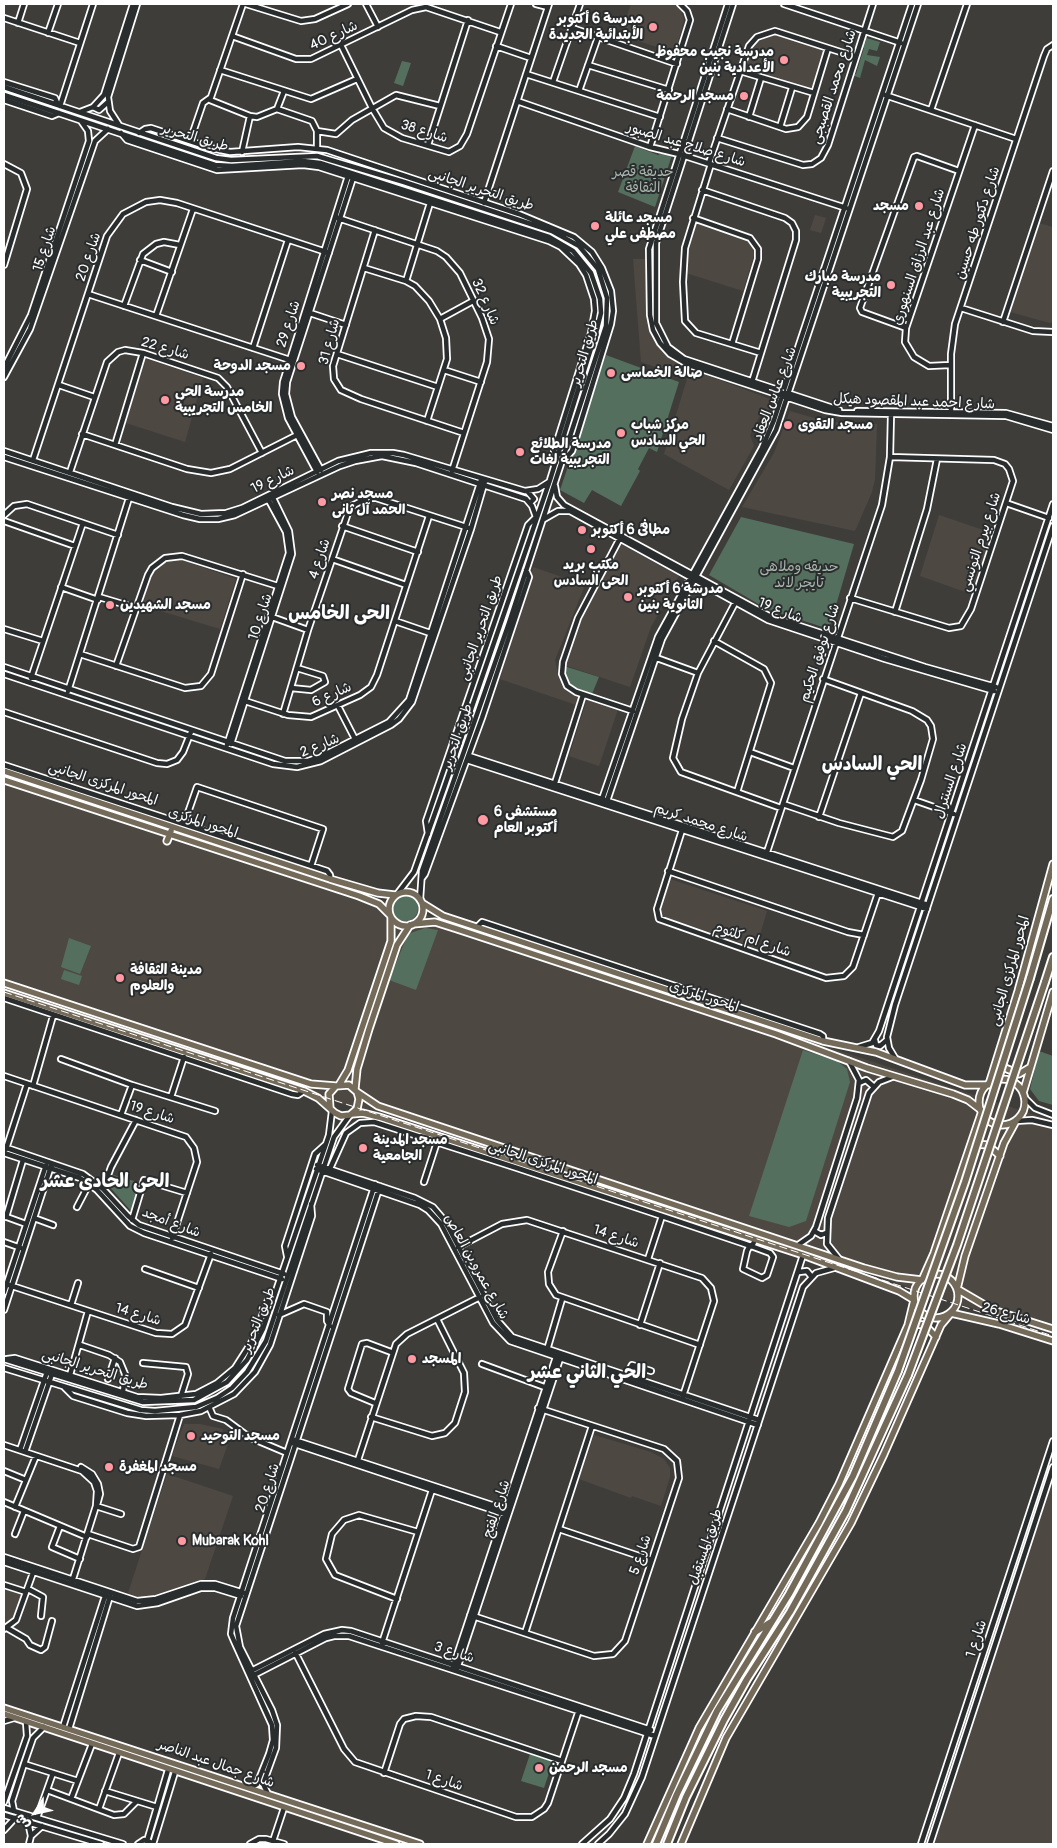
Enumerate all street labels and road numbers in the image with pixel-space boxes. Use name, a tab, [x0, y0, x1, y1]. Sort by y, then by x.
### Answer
street label: شارع 40	[307, 18, 361, 54]
street label: شارع محمد القصبجى	[808, 28, 860, 146]
street label: شارع 38	[398, 117, 450, 147]
street label: شارع صلاح عبد الصبور	[625, 119, 747, 171]
street label: طريق التحرير	[160, 120, 230, 156]
street label: طريق التحرير الجانبى	[426, 165, 536, 215]
street label: شارع دكتور طه حسين	[952, 165, 1004, 281]
street label: شارع عبد الرزاق السنهوري	[889, 186, 949, 328]
street label: شارع 15	[30, 224, 60, 274]
street label: شارع 20	[73, 230, 105, 284]
street label: شارع 32	[467, 276, 503, 328]
street label: شارع 29	[274, 298, 304, 350]
street label: شارع 31	[316, 317, 344, 367]
street label: طريق التحرير	[567, 318, 603, 388]
street label: شارع 22	[139, 334, 191, 364]
street label: شارع عباس العقاد	[749, 345, 801, 443]
street label: شارع احمد عبد المقصود هيكل	[833, 391, 995, 413]
street label: شارع 19	[249, 462, 297, 498]
street label: شارع بيرم التونسي	[957, 490, 1005, 594]
street label: شارع 4	[306, 537, 334, 581]
street label: طريق التحرير الجانبى	[455, 573, 507, 683]
street label: شارع 10	[246, 591, 276, 643]
street label: شارع 19	[756, 595, 804, 627]
street label: شارع توفيق الحكيم	[796, 601, 844, 705]
street label: شارع 6	[310, 679, 354, 711]
street label: طريق التحرير	[439, 702, 477, 772]
street label: شارع 2	[298, 731, 342, 761]
street label: شارع السنترال	[931, 741, 971, 821]
street label: المحور المركزى الجانبى	[46, 758, 160, 810]
street label: شارع محمد كريم	[652, 800, 750, 846]
street label: المحور المركزى	[166, 804, 240, 842]
street label: المحور المركزى الجانبى	[986, 914, 1034, 1028]
street label: شارع ام كلثوم	[711, 919, 793, 961]
street label: المحور المركزى	[667, 978, 741, 1016]
street label: شارع 19	[128, 1098, 176, 1128]
street label: المحور المركزى الجانبى	[486, 1137, 600, 1189]
street label: شارع أمجد	[139, 1204, 203, 1242]
street label: شارع عمرو بن العاص	[440, 1211, 512, 1323]
street label: شارع 14	[591, 1222, 641, 1252]
street label: طريق التحرير	[238, 1285, 280, 1355]
street label: شارع 14	[113, 1300, 163, 1330]
street label: شارع 26	[980, 1300, 1032, 1328]
street label: طريق التحرير الجانبى	[40, 1346, 150, 1394]
street label: شارع 20	[252, 1461, 284, 1515]
street label: شارع الفتح	[480, 1478, 514, 1540]
street label: طريق المستقبل	[685, 1507, 727, 1587]
street label: شارع 5	[626, 1533, 656, 1577]
street label: شارع 1	[963, 1618, 991, 1660]
street label: شارع 3	[432, 1639, 476, 1667]
street label: شارع جمال عبد الناصر	[155, 1736, 277, 1792]
street label: شارع 1	[423, 1767, 465, 1795]

